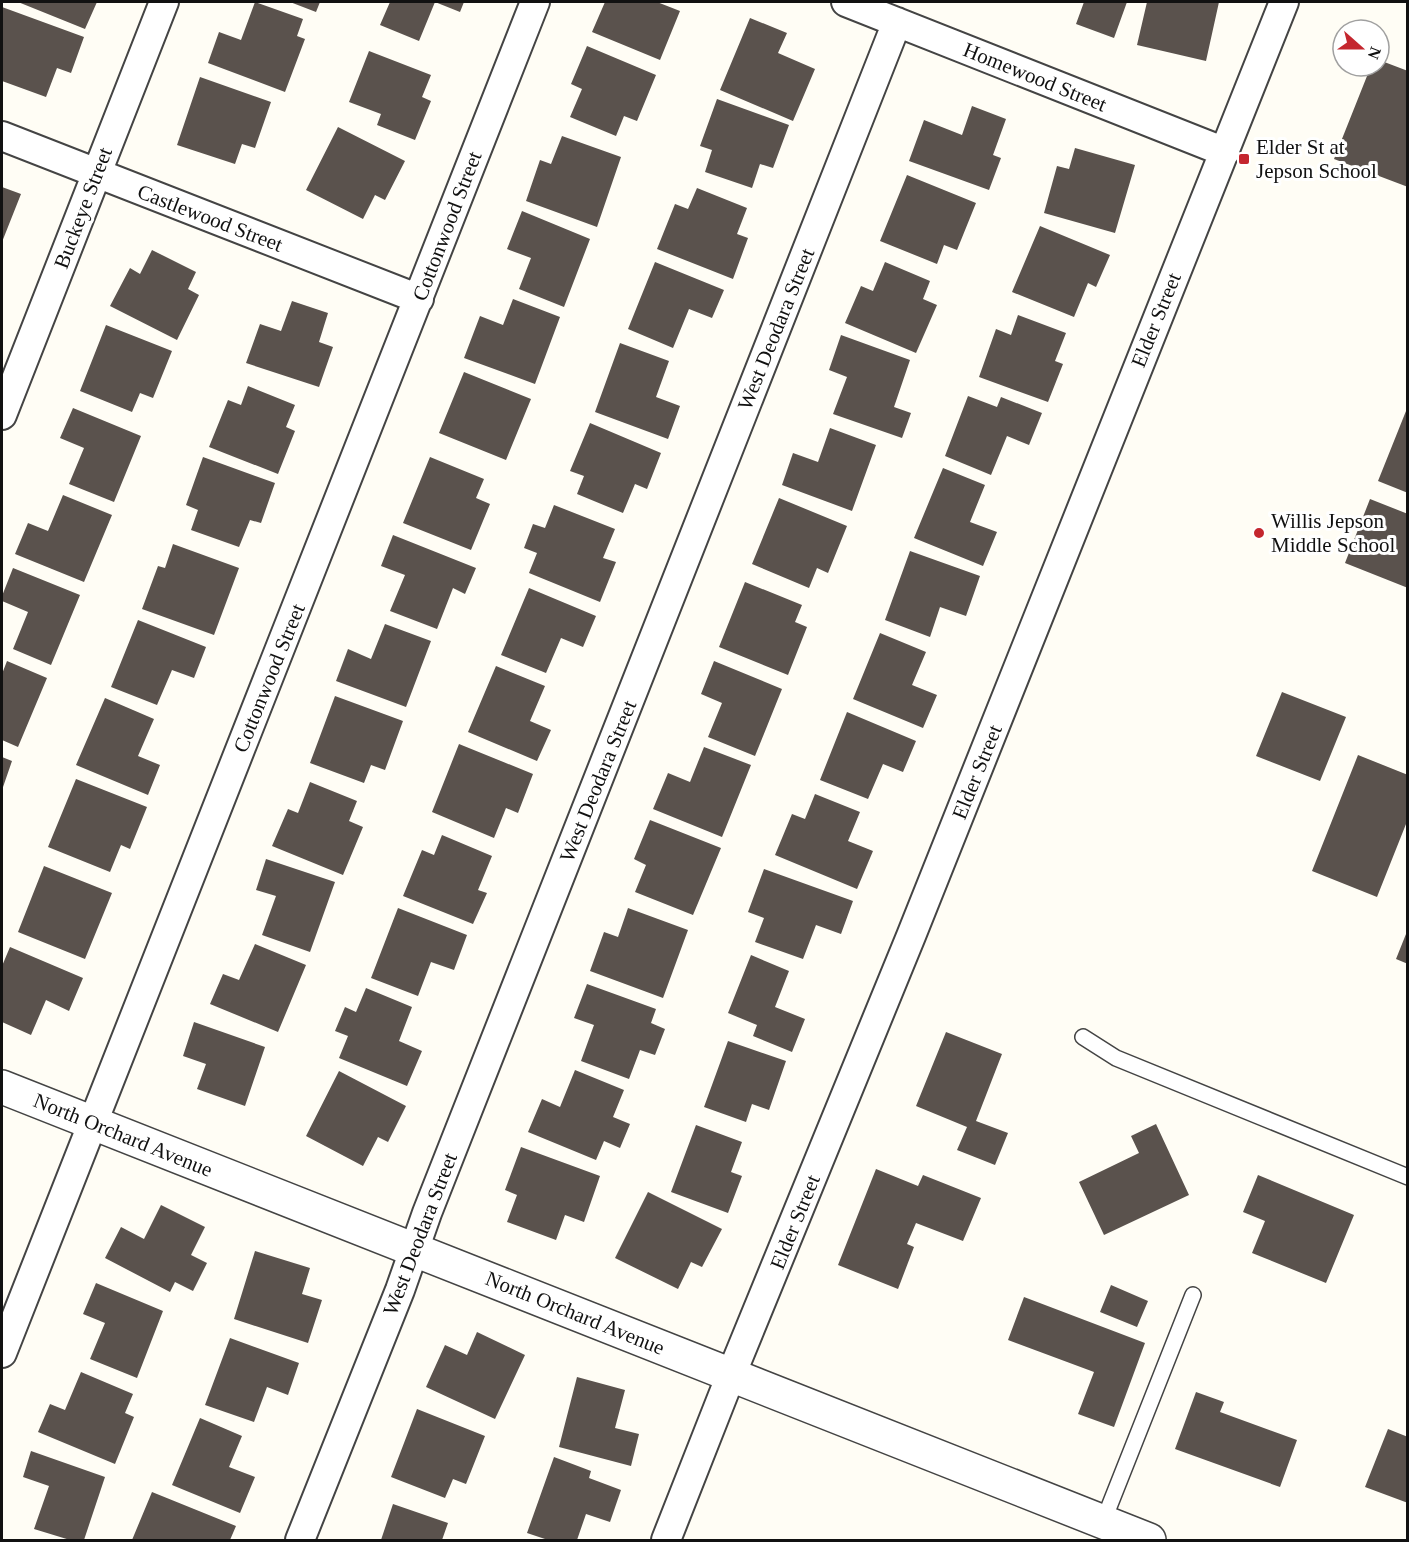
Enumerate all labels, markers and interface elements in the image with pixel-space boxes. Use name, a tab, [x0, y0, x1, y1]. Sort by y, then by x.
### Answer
north arrow	[1331, 18, 1391, 78]
street label: Homewood Street	[960, 37, 1110, 117]
text: N	[1364, 45, 1385, 62]
place label: Elder St at Jepson School	[1256, 135, 1377, 183]
street label: Buckeye Street	[49, 144, 117, 272]
street label: Cottonwood Street	[407, 148, 487, 304]
marker: Elder St at Jepson School	[1237, 152, 1251, 166]
street label: Castlewood Street	[134, 179, 286, 257]
street label: West Deodara Street	[733, 245, 819, 413]
street label: Elder Street	[1126, 269, 1186, 371]
place label: Willis Jepson Middle School	[1271, 509, 1395, 557]
marker: Willis Jepson Middle School	[1252, 526, 1266, 540]
street label: Cottonwood Street	[228, 600, 310, 756]
street label: West Deodara Street	[555, 697, 641, 865]
street label: Elder Street	[947, 721, 1007, 823]
street label: North Orchard Avenue	[30, 1088, 216, 1182]
street label: West Deodara Street	[378, 1149, 462, 1319]
street label: Elder Street	[765, 1171, 825, 1273]
street label: North Orchard Avenue	[482, 1266, 668, 1360]

